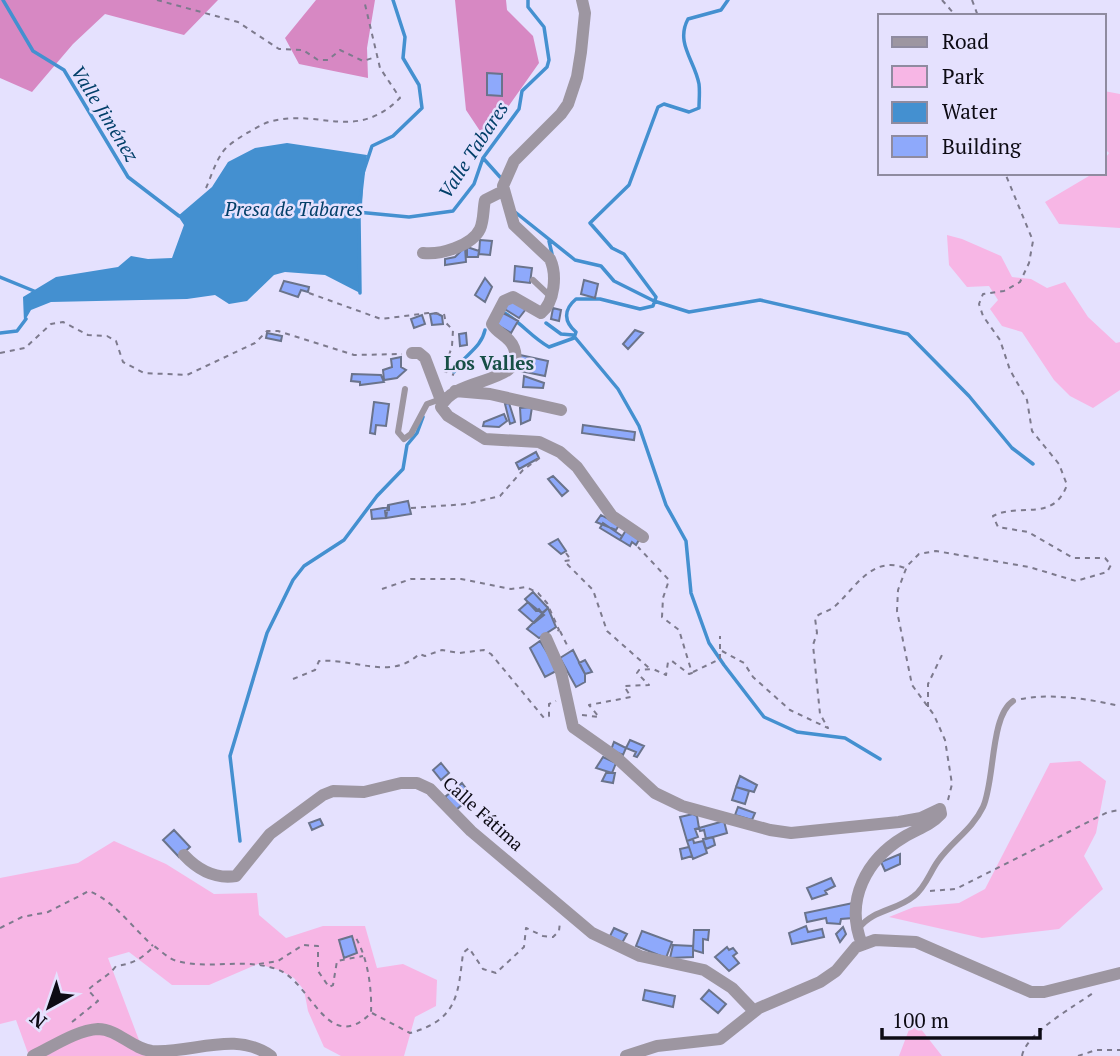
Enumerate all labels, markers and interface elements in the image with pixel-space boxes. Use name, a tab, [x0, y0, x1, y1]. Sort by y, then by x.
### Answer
legend	[878, 14, 1106, 175]
text: Road	[942, 27, 989, 55]
water label: Valle Jiménez	[66, 60, 145, 166]
text: Park	[942, 62, 984, 90]
water label: Valle Tabares	[432, 96, 513, 203]
text: Water	[942, 97, 997, 125]
text: Building	[942, 132, 1022, 160]
water label: Presa de Tabares	[224, 196, 363, 221]
district label: Los Valles	[444, 350, 534, 375]
street label: Calle Fátima	[438, 771, 529, 856]
north arrow	[14, 972, 84, 1042]
scale bar	[882, 996, 1040, 1040]
text: N	[24, 1006, 51, 1035]
text: 100 m	[892, 1006, 949, 1034]

